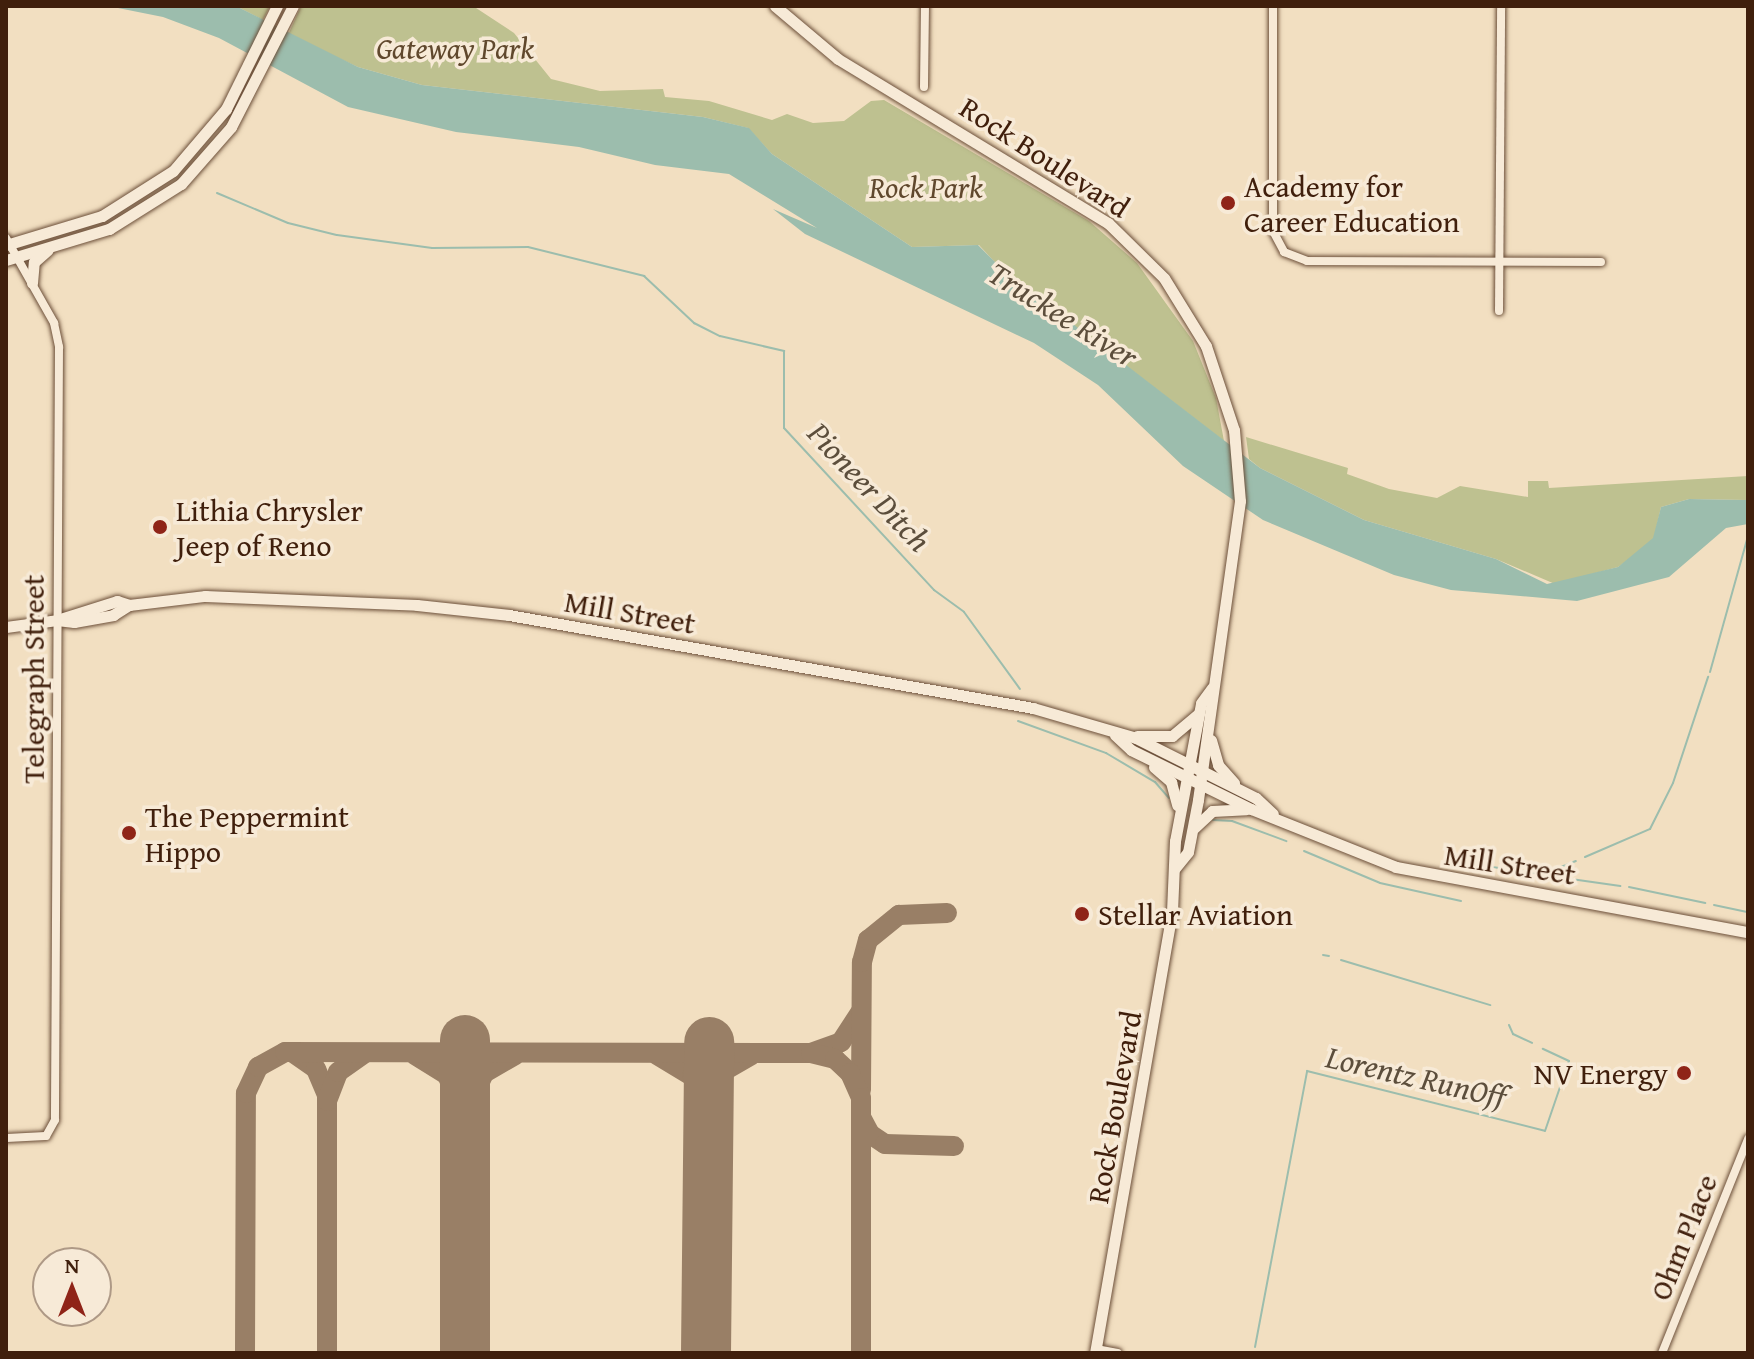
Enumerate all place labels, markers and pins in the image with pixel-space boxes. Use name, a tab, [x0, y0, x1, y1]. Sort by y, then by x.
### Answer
place label: Academy for Career Education	[1244, 168, 1460, 238]
marker: Academy for Career Education	[1219, 194, 1237, 212]
place label: Lithia Chrysler Jeep of Reno	[176, 492, 363, 562]
marker: Lithia Chrysler Jeep of Reno	[151, 518, 169, 536]
place label: The Peppermint Hippo	[145, 798, 349, 868]
marker: The Peppermint Hippo	[120, 824, 138, 842]
place label: Stellar Aviation	[1098, 896, 1293, 932]
marker: Stellar Aviation	[1073, 905, 1091, 923]
place label: NV Energy	[1534, 1055, 1668, 1091]
marker: NV Energy	[1675, 1064, 1693, 1082]

